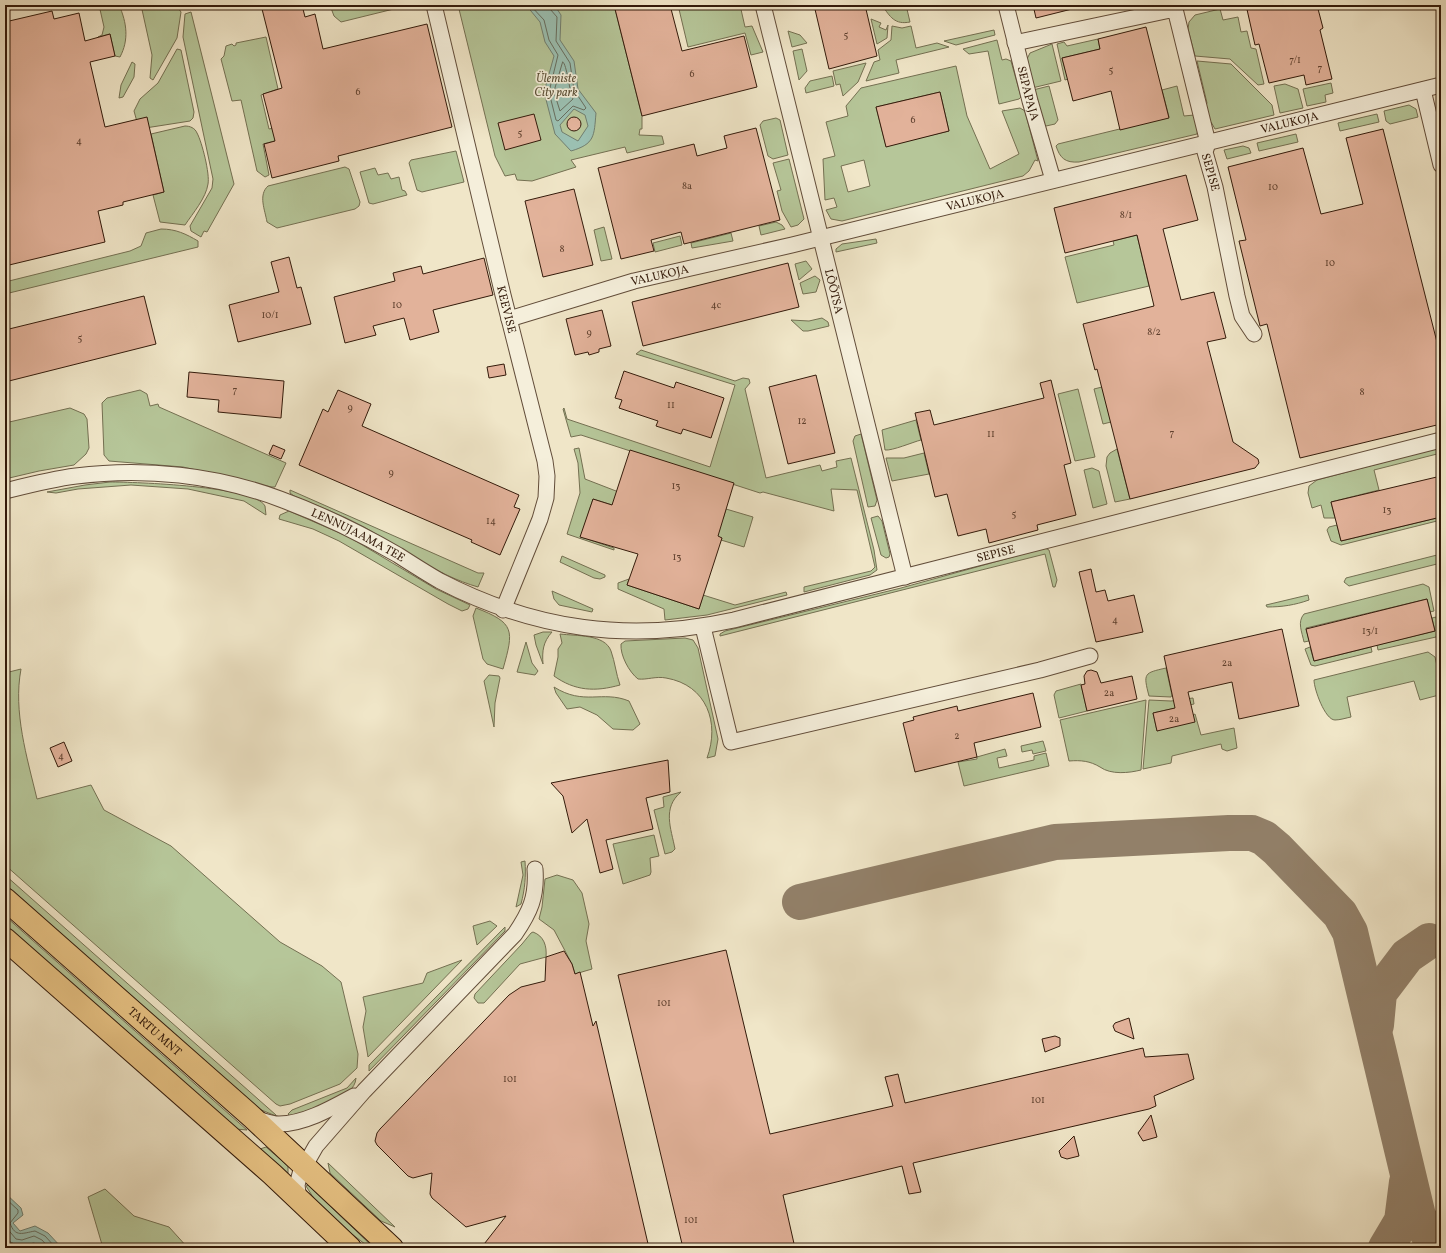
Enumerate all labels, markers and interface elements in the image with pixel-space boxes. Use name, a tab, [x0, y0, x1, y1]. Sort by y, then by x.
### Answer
house number: 5	[844, 28, 849, 42]
house number: 7/1	[1289, 53, 1301, 67]
house number: 7	[1318, 61, 1323, 75]
house number: 5	[1109, 63, 1114, 77]
street label: SEPAPAJA	[1013, 64, 1042, 123]
house number: 6	[689, 67, 695, 81]
park label: Ülemiste City park	[534, 70, 578, 101]
house number: 6	[355, 85, 361, 99]
street label: VALUKOJA	[1259, 108, 1321, 138]
house number: 6	[910, 113, 916, 127]
house number: 5	[518, 126, 523, 140]
house number: 4	[76, 134, 82, 148]
street label: SEPISE	[1197, 151, 1223, 193]
house number: 8a	[682, 179, 692, 193]
house number: 10	[1268, 180, 1278, 194]
street label: VALUKOJA	[945, 186, 1006, 216]
house number: 8/1	[1120, 208, 1132, 222]
house number: 8	[559, 242, 565, 256]
house number: 10	[1325, 256, 1335, 270]
street label: VALUKOJA	[629, 262, 691, 290]
street label: LÕÕTSA	[820, 267, 847, 316]
street label: KEEVISE	[492, 284, 519, 335]
house number: 10	[392, 298, 402, 312]
house number: 4c	[711, 298, 722, 312]
house number: 10/1	[261, 308, 279, 322]
house number: 8/2	[1147, 325, 1161, 339]
house number: 9	[586, 326, 592, 340]
house number: 5	[78, 331, 83, 345]
house number: 7	[233, 383, 238, 397]
house number: 8	[1359, 385, 1365, 399]
house number: 11	[667, 398, 675, 412]
house number: 9	[347, 401, 353, 415]
house number: 12	[797, 414, 807, 428]
house number: 7	[1170, 426, 1175, 440]
house number: 11	[987, 427, 995, 441]
house number: 9	[388, 466, 394, 480]
house number: 13	[671, 479, 681, 493]
house number: 13	[1382, 503, 1392, 517]
street label: LENNUJAAMA TEE	[308, 505, 408, 566]
house number: 5	[1012, 507, 1017, 521]
house number: 14	[486, 514, 496, 528]
street label: SEPISE	[975, 542, 1017, 567]
house number: 13	[672, 550, 682, 564]
house number: 4	[1112, 613, 1118, 627]
house number: 13/1	[1362, 624, 1378, 638]
house number: 2a	[1222, 656, 1232, 670]
house number: 2a	[1104, 686, 1114, 700]
house number: 2a	[1169, 712, 1179, 726]
house number: 2	[954, 729, 960, 743]
house number: 4	[58, 749, 64, 763]
house number: 101	[657, 996, 671, 1010]
street label: TARTU MNT	[124, 1004, 185, 1060]
house number: 101	[503, 1072, 517, 1086]
house number: 101	[1031, 1093, 1045, 1107]
house number: 101	[684, 1213, 698, 1227]

